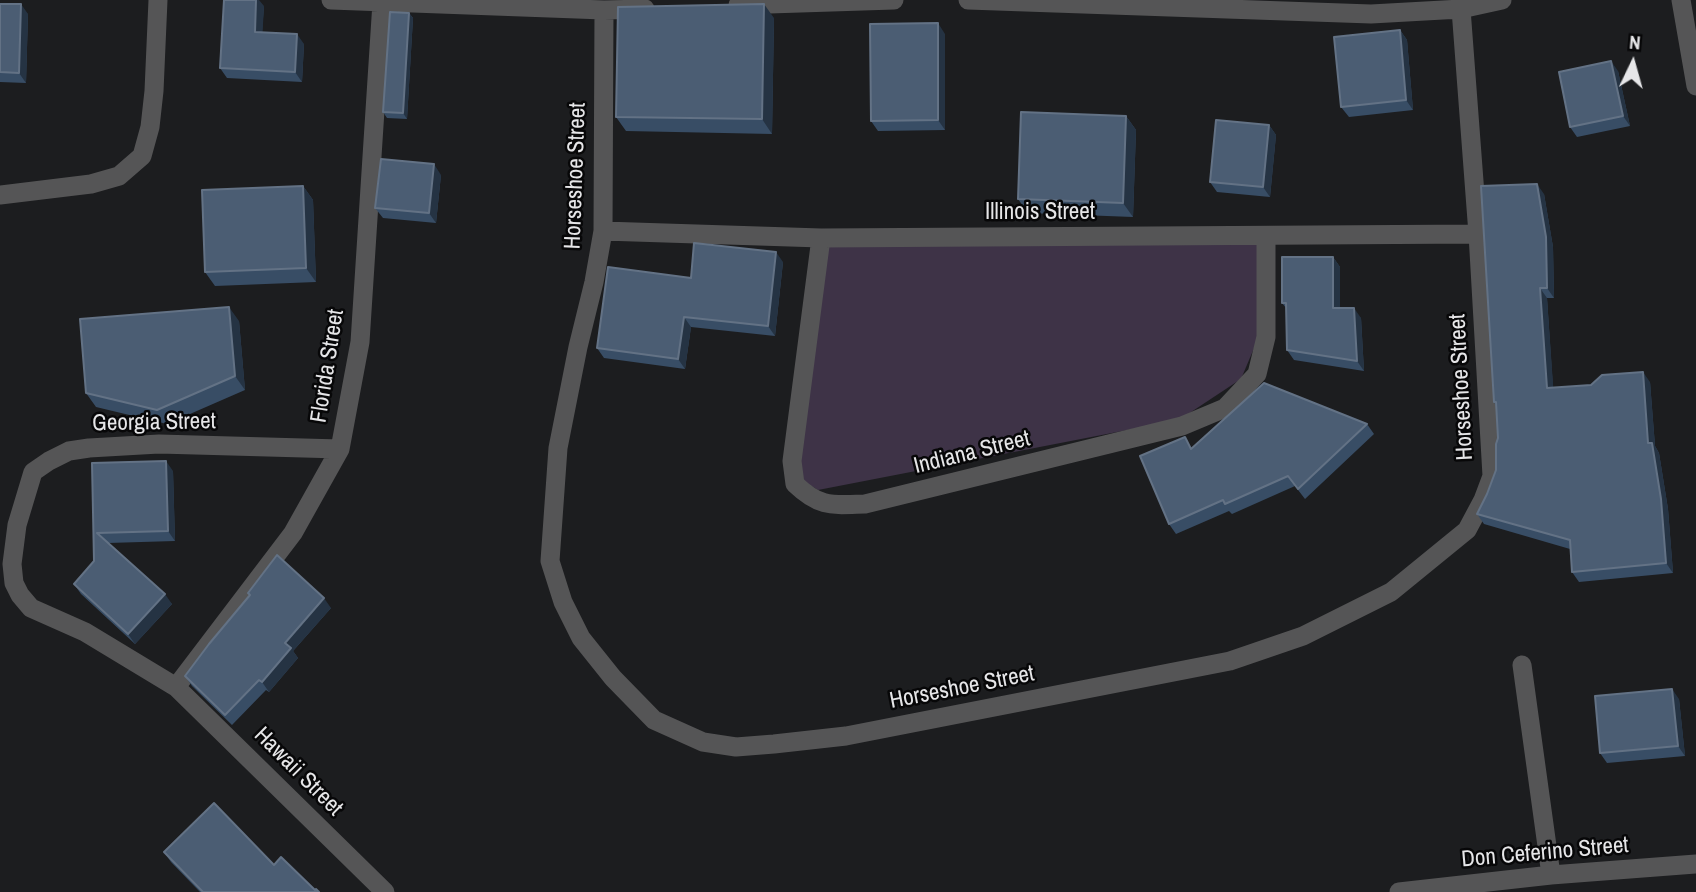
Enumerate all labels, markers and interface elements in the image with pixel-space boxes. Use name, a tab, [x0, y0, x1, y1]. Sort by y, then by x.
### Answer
north arrow	[1598, 28, 1668, 98]
text: N	[1628, 29, 1642, 56]
street label: Horseshoe Street	[560, 102, 592, 250]
street label: Illinois Street	[985, 199, 1095, 227]
street label: Florida Street	[305, 307, 351, 425]
street label: Horseshoe Street	[1444, 313, 1480, 461]
street label: Georgia Street	[92, 408, 216, 438]
street label: Indiana Street	[911, 425, 1033, 481]
street label: Horseshoe Street	[887, 660, 1037, 716]
street label: Hawaii Street	[248, 722, 348, 822]
street label: Don Ceferino Street	[1460, 832, 1630, 874]

